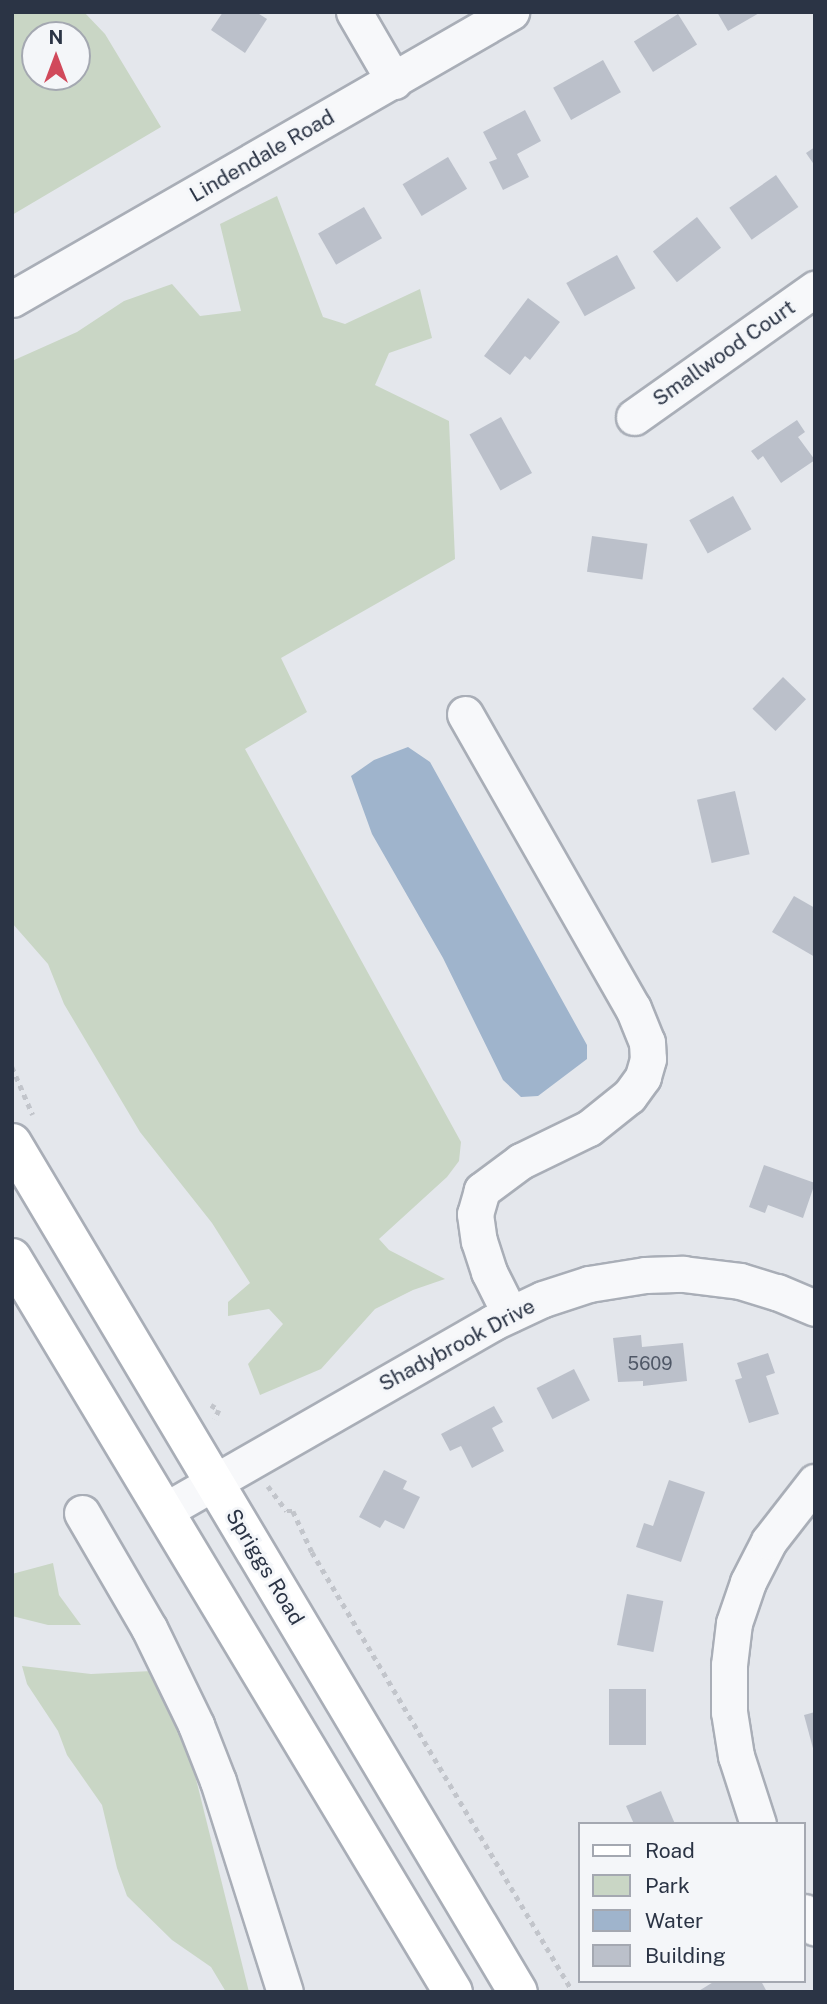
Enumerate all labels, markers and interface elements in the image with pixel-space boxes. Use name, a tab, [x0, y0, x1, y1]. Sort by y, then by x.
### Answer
north arrow	[21, 21, 91, 91]
text: N	[49, 26, 63, 48]
street label: Lindendale Road	[185, 104, 339, 208]
street label: Smallwood Court	[648, 294, 800, 412]
street label: Shadybrook Drive	[375, 1293, 539, 1397]
house number: 5609	[628, 1353, 672, 1375]
street label: Spriggs Road	[220, 1504, 310, 1630]
legend	[578, 1822, 806, 1983]
text: Road	[645, 1838, 695, 1863]
text: Park	[645, 1873, 690, 1898]
text: Water	[645, 1908, 703, 1933]
text: Building	[645, 1943, 726, 1968]

